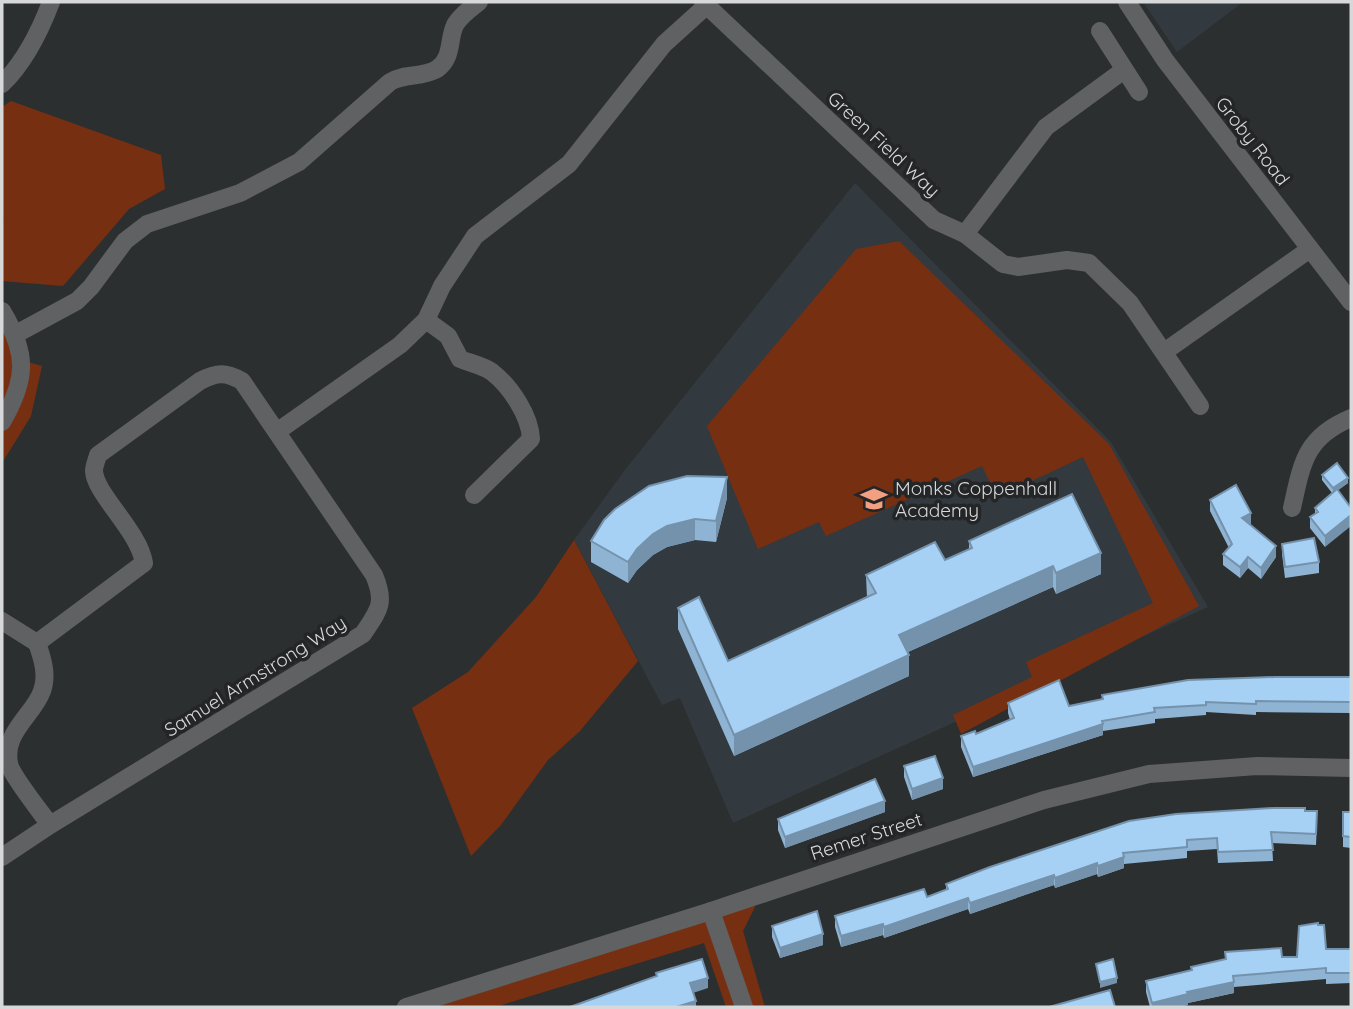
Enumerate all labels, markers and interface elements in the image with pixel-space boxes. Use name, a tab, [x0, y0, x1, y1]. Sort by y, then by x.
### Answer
street label: Green Field Way	[823, 86, 945, 202]
street label: Groby Road	[1211, 92, 1295, 190]
place label: Monks Coppenhall Academy	[895, 476, 1057, 522]
school or university icon: Monks Coppenhall Academy	[859, 484, 889, 514]
street label: Samuel Armstrong Way	[160, 610, 350, 742]
street label: Remer Street	[807, 807, 925, 865]

